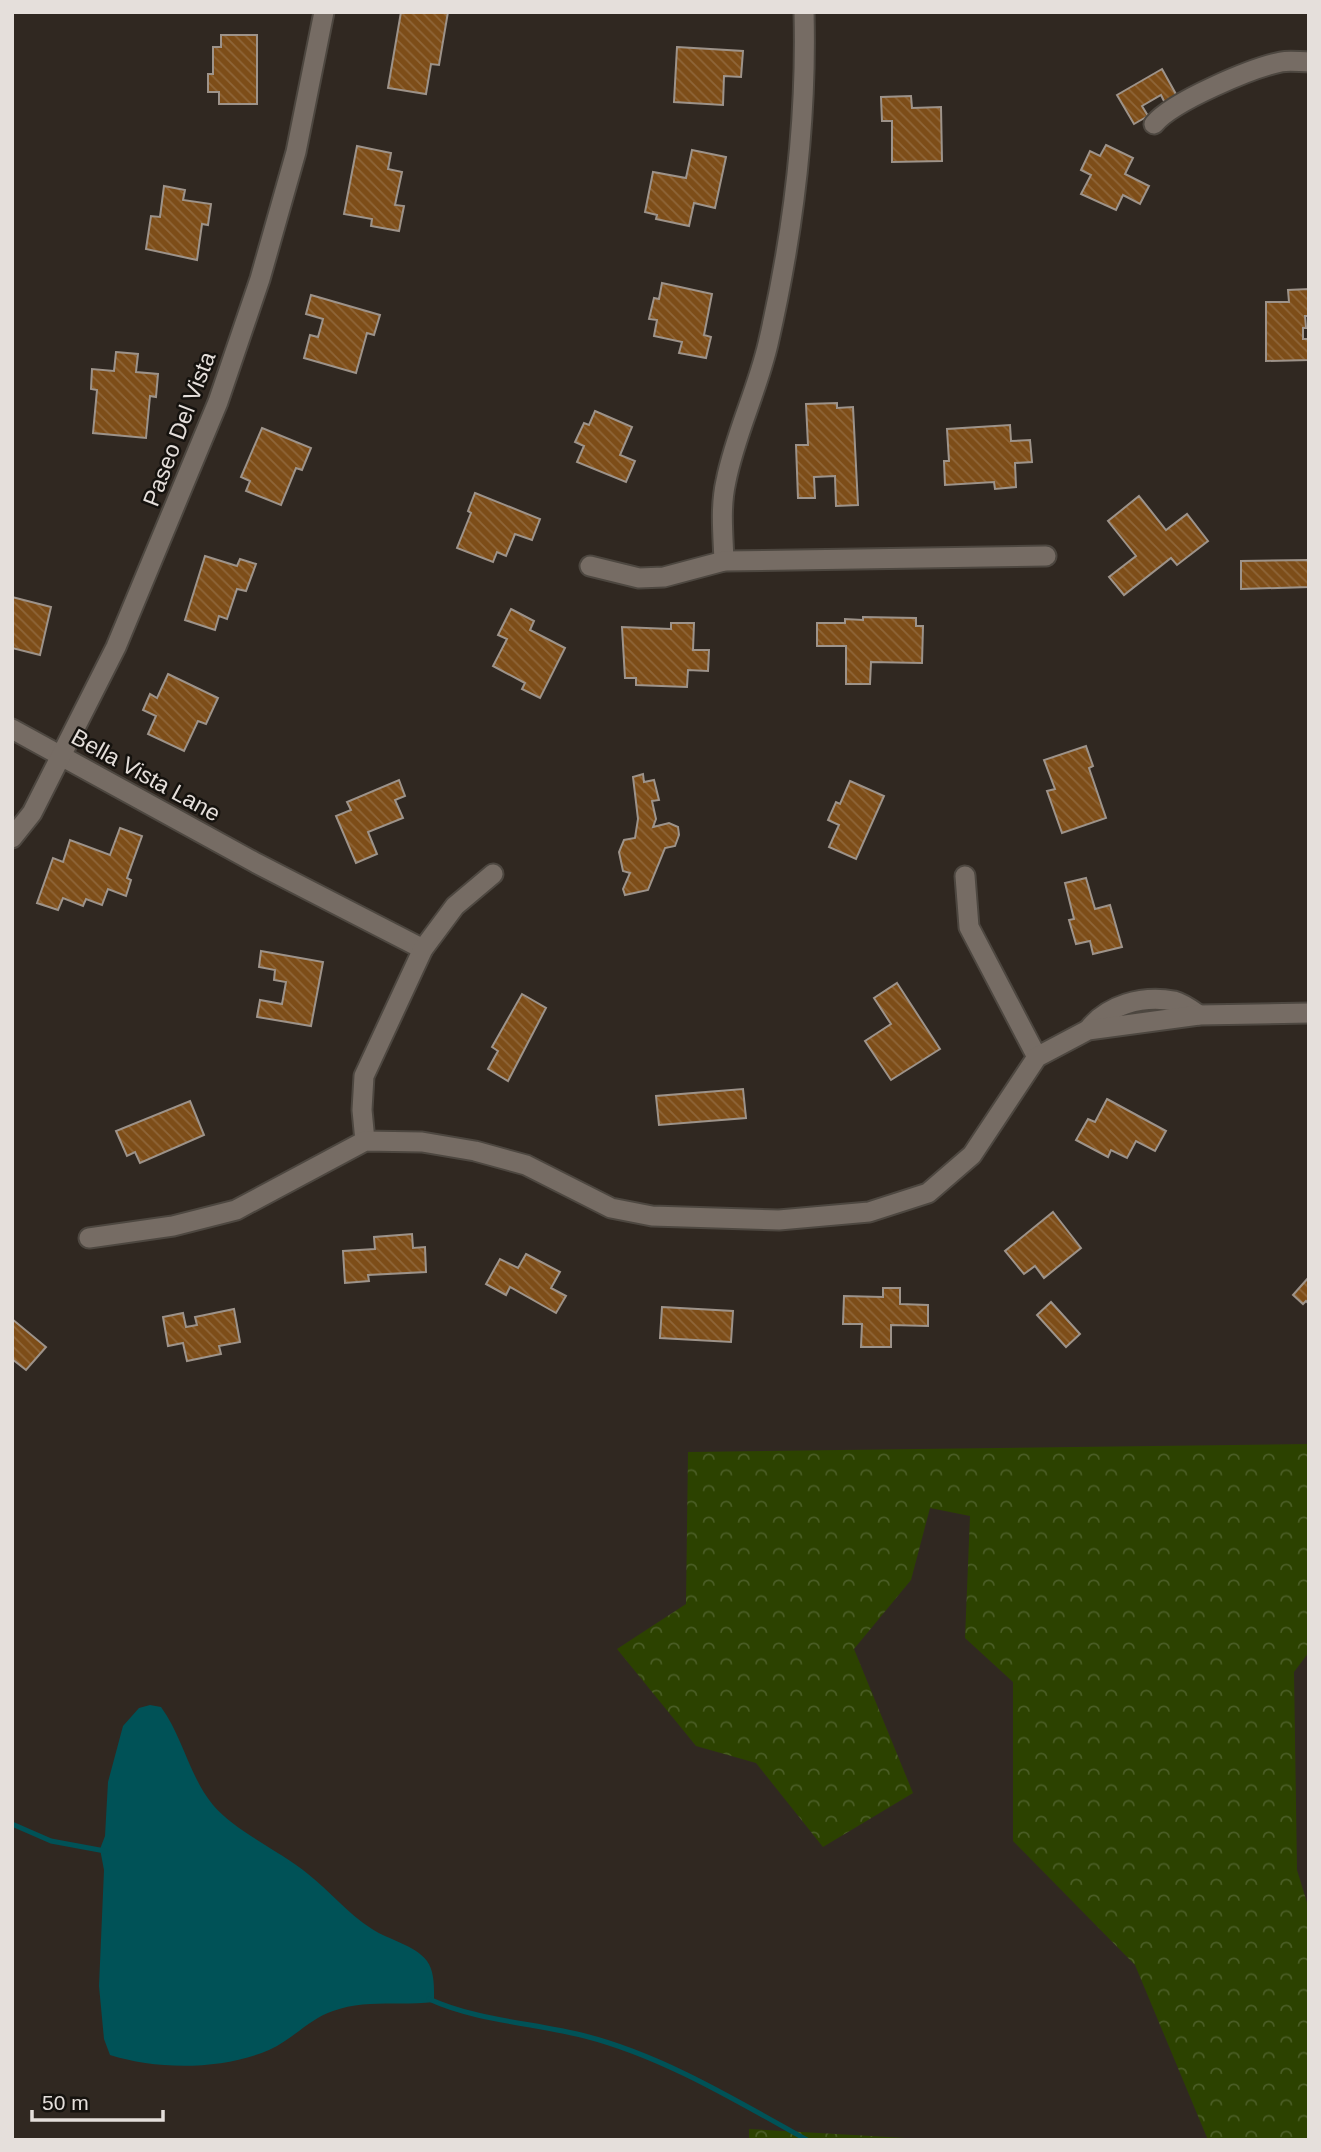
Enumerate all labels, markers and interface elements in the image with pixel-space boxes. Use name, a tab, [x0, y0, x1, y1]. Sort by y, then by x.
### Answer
street label: Paseo Del Vista	[138, 348, 220, 510]
street label: Bella Vista Lane	[67, 723, 225, 827]
scale bar	[32, 2078, 163, 2122]
text: 50 m	[42, 2091, 89, 2114]

